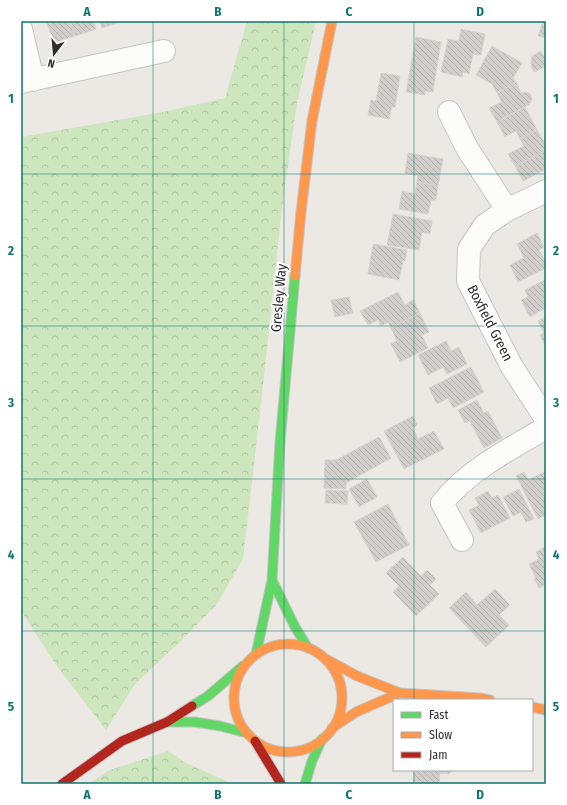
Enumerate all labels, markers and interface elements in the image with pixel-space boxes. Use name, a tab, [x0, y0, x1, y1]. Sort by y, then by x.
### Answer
text: A	[82, 4, 91, 19]
text: B	[214, 4, 222, 19]
text: C	[346, 4, 353, 19]
text: D	[476, 4, 484, 19]
north arrow	[34, 34, 74, 74]
text: N	[46, 56, 56, 70]
text: 1	[8, 91, 14, 106]
text: 1	[553, 91, 559, 106]
text: 2	[7, 243, 14, 258]
text: 2	[552, 243, 559, 258]
street label: Gresley Way	[268, 262, 291, 333]
street label: Boxfield Green	[463, 282, 517, 364]
text: 3	[7, 395, 14, 410]
text: 3	[552, 395, 559, 410]
text: 4	[8, 547, 15, 562]
text: 4	[553, 547, 560, 562]
text: 5	[8, 699, 14, 714]
legend	[393, 699, 533, 771]
text: 5	[553, 699, 559, 714]
text: Fast	[429, 708, 448, 722]
text: Slow	[429, 728, 452, 742]
text: Jam	[429, 748, 447, 762]
text: A	[82, 787, 91, 802]
text: B	[214, 787, 222, 802]
text: C	[346, 787, 353, 802]
text: D	[476, 787, 484, 802]

